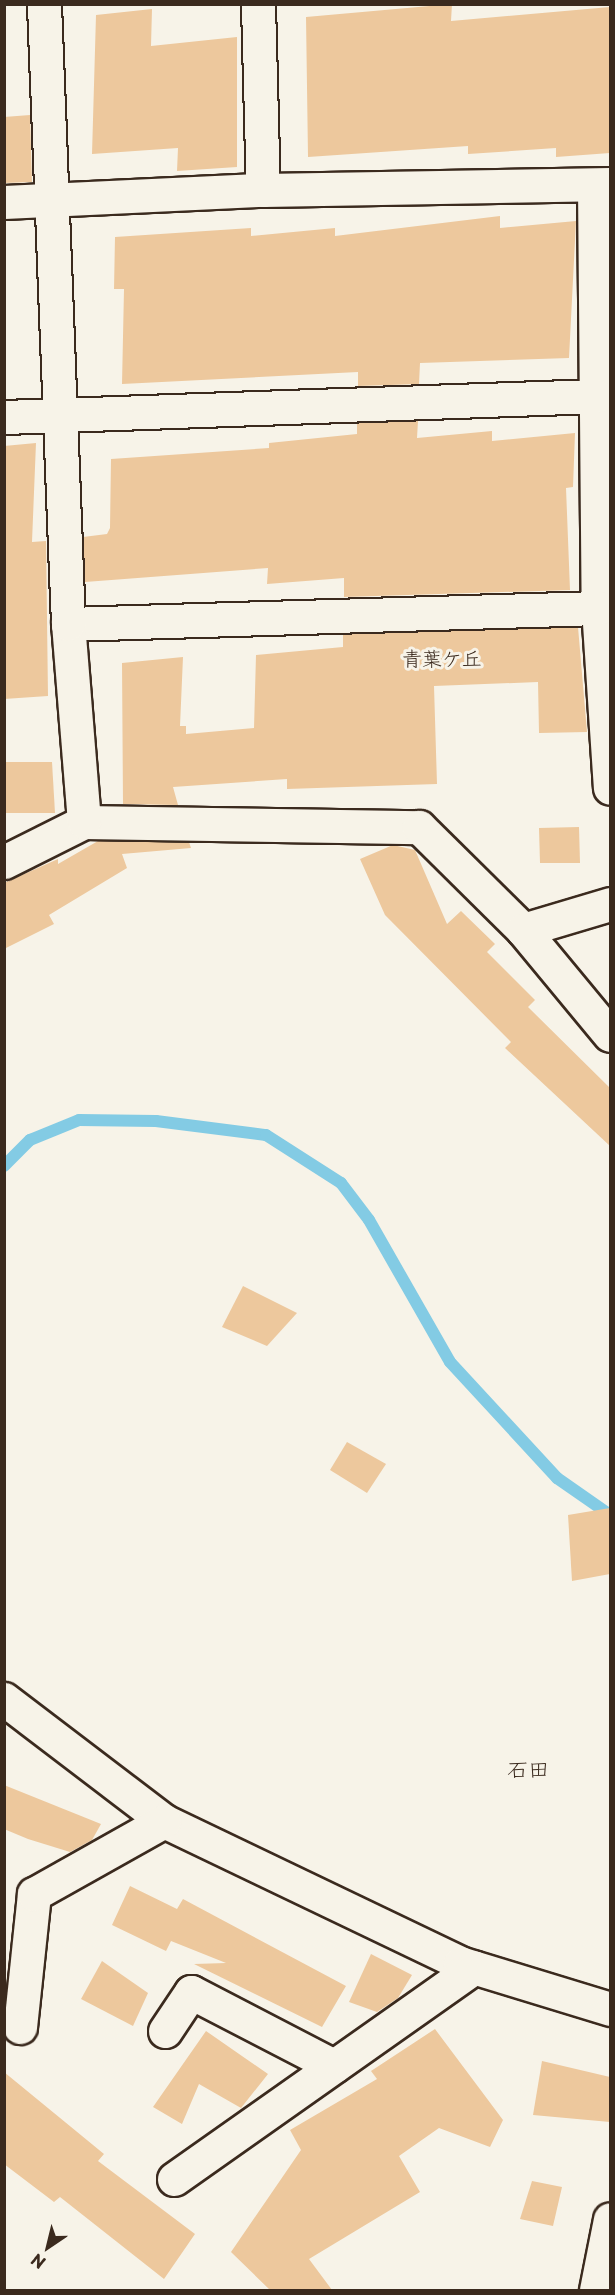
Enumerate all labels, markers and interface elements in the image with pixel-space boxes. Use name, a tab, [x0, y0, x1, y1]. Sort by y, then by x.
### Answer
district label: 青葉ケ丘	[402, 646, 482, 670]
district label: 石田	[507, 1755, 549, 1781]
north arrow	[18, 2217, 78, 2277]
text: N	[26, 2248, 50, 2275]

